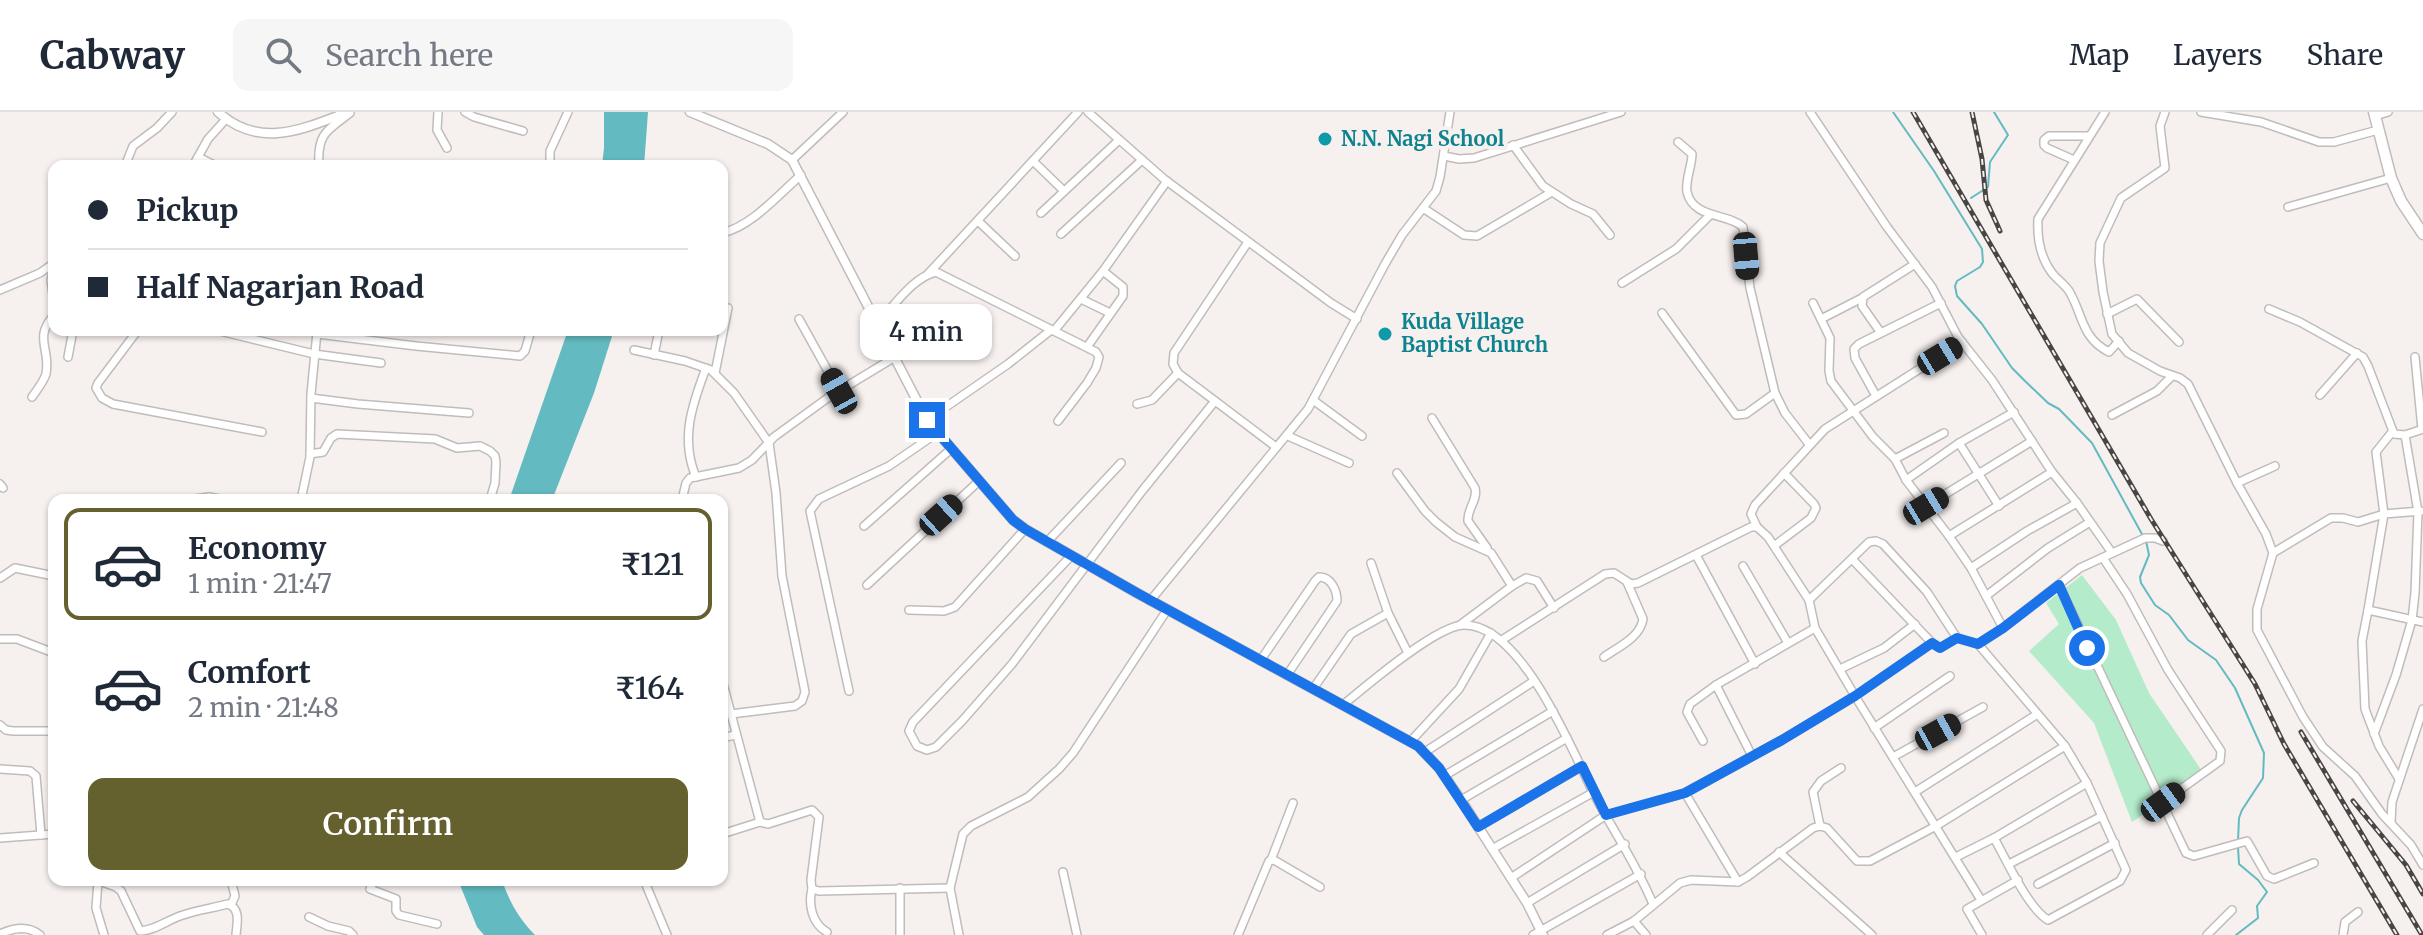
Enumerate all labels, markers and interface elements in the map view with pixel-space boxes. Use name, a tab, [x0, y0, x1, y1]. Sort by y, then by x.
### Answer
search box	[233, 19, 793, 91]
text: Cabway	[40, 32, 185, 79]
icon: search	[261, 33, 305, 77]
text: Search here	[325, 36, 493, 74]
text: Map	[2069, 37, 2129, 73]
text: Layers	[2173, 37, 2262, 73]
text: Share	[2306, 37, 2383, 73]
place label: N.N. Nagi School	[1341, 126, 1505, 151]
marker: N.N. Nagi School	[1316, 130, 1334, 148]
text: Pickup	[136, 191, 238, 229]
car	[1732, 231, 1760, 281]
text: Half Nagarjan Road	[136, 268, 424, 306]
callout: 4 min	[861, 304, 993, 360]
place label: Kuda Village Baptist Church	[1401, 309, 1549, 357]
text: 4 min	[889, 315, 963, 348]
marker: Kuda Village Baptist Church	[1376, 325, 1394, 343]
car	[1913, 333, 1967, 379]
car	[817, 364, 861, 418]
route end	[909, 402, 945, 438]
car	[1899, 483, 1953, 529]
car	[915, 490, 967, 540]
icon: car	[92, 528, 164, 600]
text: Economy	[188, 529, 326, 567]
text: ₹121	[620, 545, 684, 583]
text: 1 min · 21:47	[188, 567, 332, 600]
route start	[2069, 630, 2105, 666]
icon: car	[92, 652, 164, 724]
text: Comfort	[188, 653, 311, 691]
text: ₹164	[615, 669, 684, 707]
text: 2 min · 21:48	[188, 691, 339, 724]
car	[1911, 710, 1965, 754]
button: Confirm	[88, 778, 688, 870]
car	[2137, 778, 2189, 826]

